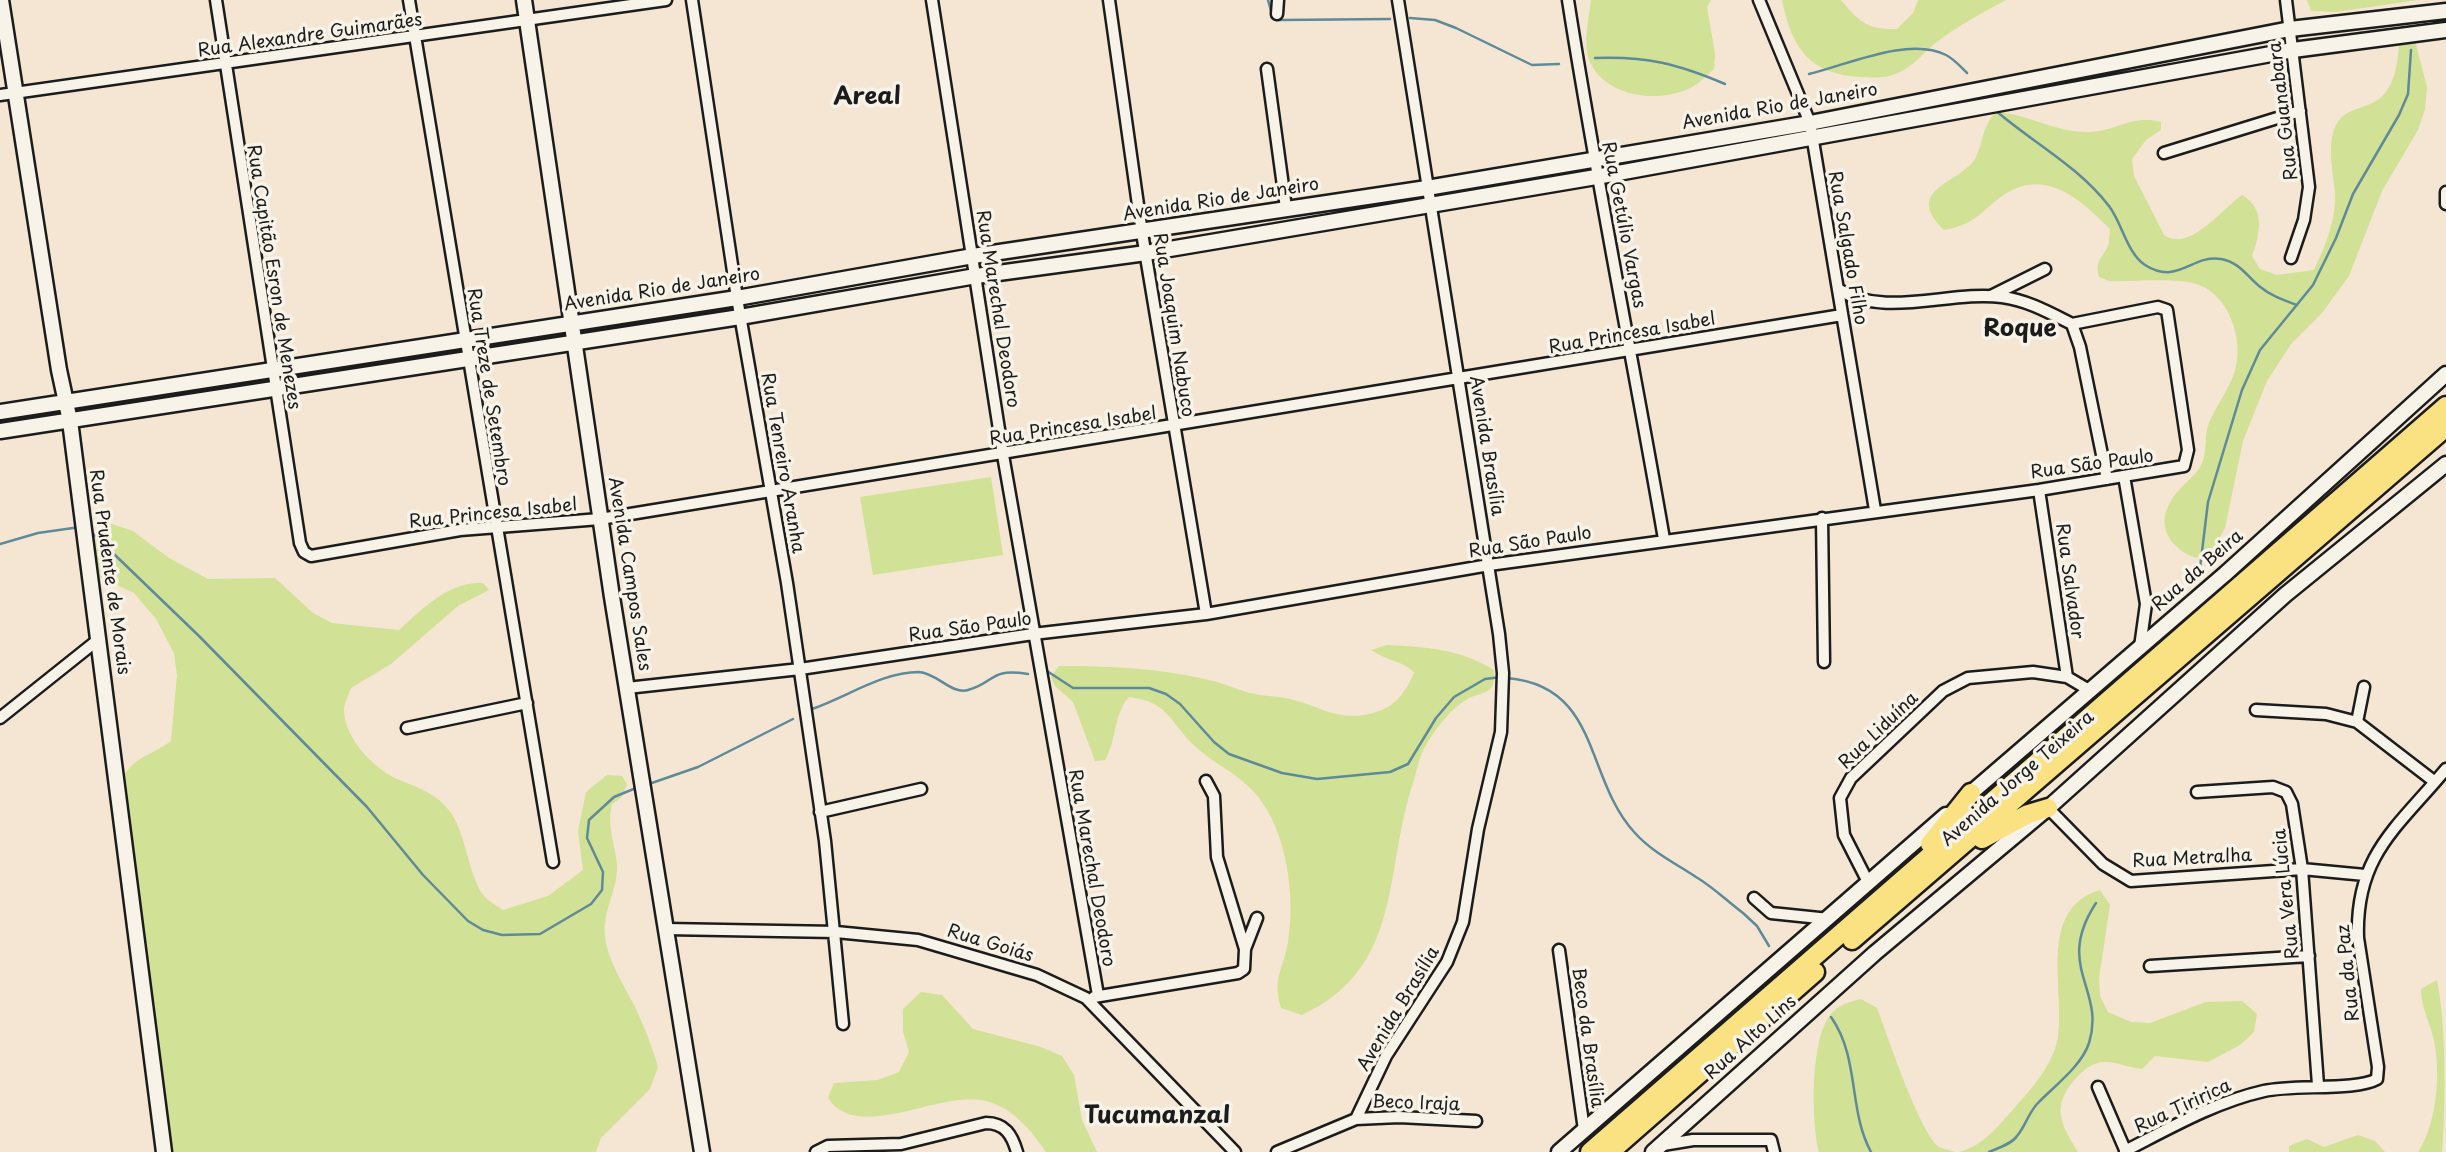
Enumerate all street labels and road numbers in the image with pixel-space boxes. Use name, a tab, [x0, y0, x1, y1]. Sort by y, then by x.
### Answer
street label: Rua Alexandre Guimarães	[196, 10, 424, 62]
street label: Rua Guanabara	[2265, 40, 2303, 182]
street label: Avenida Rio de Janeiro	[1681, 79, 1879, 135]
street label: Rua Getúlio Vargas	[1596, 140, 1650, 310]
street label: Rua Capitão Esron de Menezes	[241, 143, 305, 411]
street label: Rua Salgado Filho	[1823, 169, 1871, 327]
street label: Avenida Rio de Janeiro	[1122, 174, 1320, 226]
street label: Rua Marechal Deodoro	[971, 208, 1023, 410]
street label: Rua Joaquim Nabuco	[1148, 231, 1198, 419]
street label: Avenida Rio de Janeiro	[563, 264, 761, 316]
street label: Rua Treze de Setembro	[462, 286, 514, 488]
street label: Rua Princesa Isabel	[1547, 309, 1717, 359]
street label: Rua Tenreiro Aranha	[755, 371, 809, 555]
street label: Avenida Brasília	[1464, 374, 1508, 518]
street label: Rua Princesa Isabel	[988, 403, 1158, 451]
street label: Rua São Paulo	[2029, 446, 2155, 484]
street label: Rua Prudente de Morais	[84, 468, 134, 676]
street label: Avenida Campos Sales	[603, 476, 655, 672]
street label: Rua Princesa Isabel	[408, 494, 578, 534]
street label: Rua Salvador	[2050, 522, 2088, 640]
street label: Rua São Paulo	[1467, 523, 1593, 563]
street label: Rua da Beira	[2148, 526, 2248, 616]
street label: Rua São Paulo	[907, 609, 1033, 647]
street label: Rua Liduína	[1835, 688, 1923, 774]
street label: Avenida Jorge Teixeira	[1937, 707, 2099, 851]
street label: Rua Marechal Deodoro	[1063, 768, 1119, 968]
street label: Rua Vera Lúcia	[2269, 828, 2305, 960]
street label: Rua Metralha	[2132, 845, 2252, 873]
street label: Rua Goiás	[944, 921, 1036, 967]
street label: Rua da Paz	[2333, 923, 2365, 1023]
street label: Avenida Brasília	[1353, 943, 1445, 1075]
street label: Beco da Brasília	[1566, 966, 1608, 1110]
street label: Rua Alto Lins	[1701, 991, 1801, 1085]
street label: Rua Tiririca	[2131, 1075, 2235, 1139]
street label: Beco Iraja	[1372, 1092, 1460, 1116]

